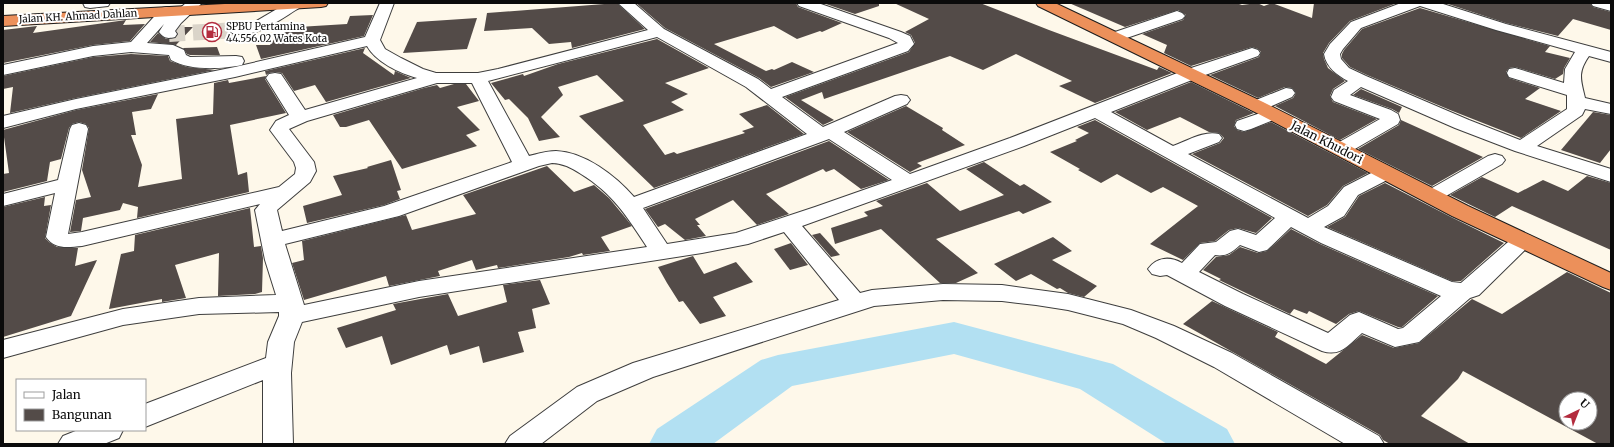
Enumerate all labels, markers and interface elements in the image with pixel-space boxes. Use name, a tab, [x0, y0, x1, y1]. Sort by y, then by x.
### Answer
street label: Jalan KH. Ahmad Dahlan	[18, 6, 138, 26]
place label: SPBU Pertamina 44.556.02 Wates Kota	[226, 20, 328, 45]
fuel station icon: SPBU Pertamina 44.556.02 Wates Kota	[201, 21, 223, 43]
street label: Jalan Khudori	[1288, 117, 1366, 167]
legend	[16, 379, 146, 431]
text: Jalan	[51, 387, 81, 402]
north arrow	[1558, 391, 1598, 431]
text: U	[1577, 396, 1593, 412]
text: Bangunan	[52, 407, 112, 422]

